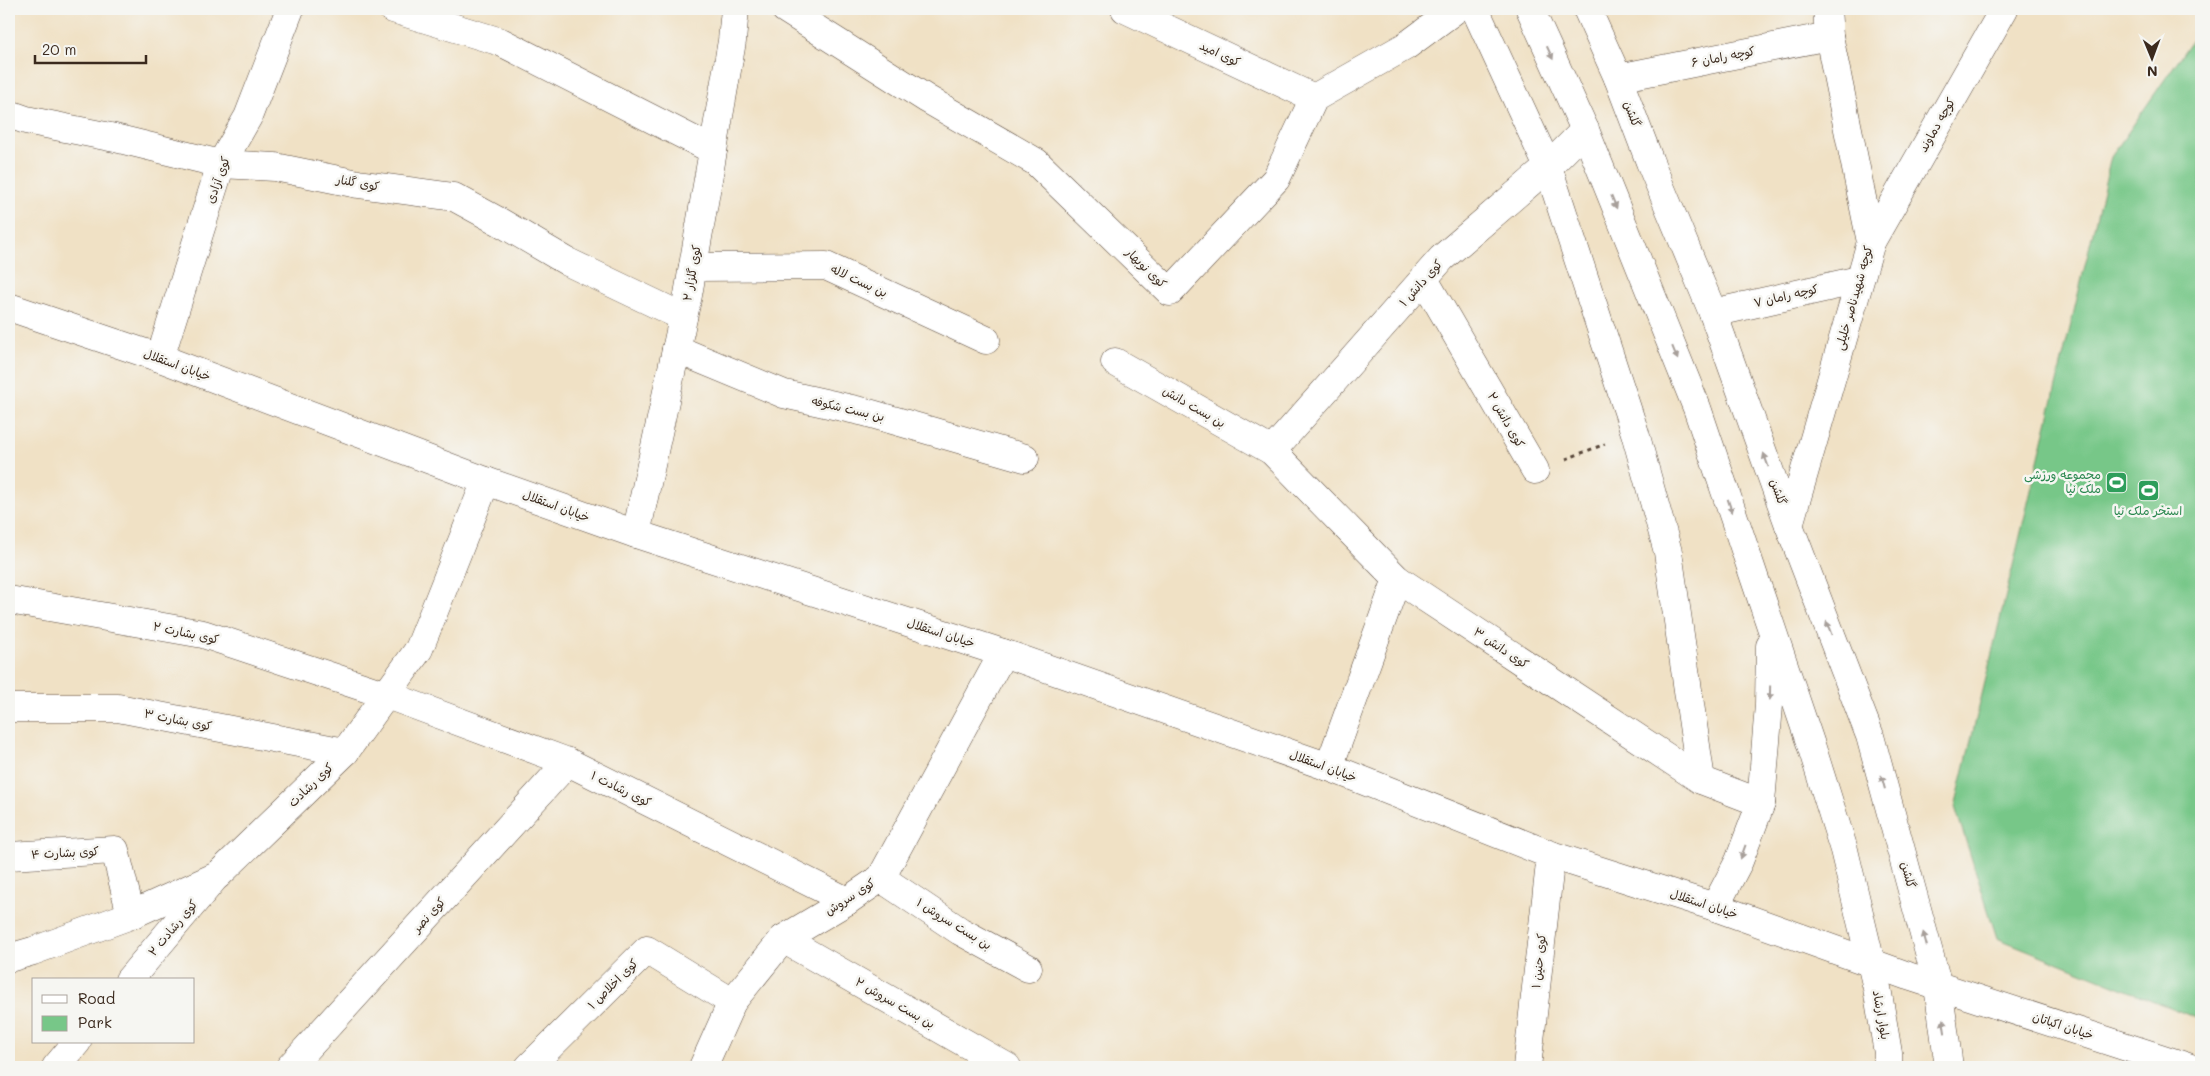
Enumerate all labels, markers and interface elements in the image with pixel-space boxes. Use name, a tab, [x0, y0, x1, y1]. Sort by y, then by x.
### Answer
scale bar	[35, 32, 146, 64]
north arrow	[2128, 32, 2178, 82]
street label: کوی امید	[1197, 37, 1243, 69]
text: 20 m	[42, 39, 76, 59]
street label: کوچه رامان ۶	[1690, 42, 1756, 70]
one-way arrow	[1546, 46, 1554, 60]
text: N	[2147, 62, 2158, 81]
street label: کوچه دماوند	[1914, 94, 1959, 155]
street label: گلشن	[1621, 98, 1645, 129]
street label: کوی آزادی	[201, 154, 233, 205]
street label: کوی گلنار	[334, 170, 381, 194]
one-way arrow	[1611, 195, 1619, 209]
street label: کوی گلزار ۲	[678, 243, 704, 302]
street label: کوی نوبهار	[1121, 243, 1171, 292]
street label: کوچه شهیدناصر خلیلی	[1830, 244, 1877, 352]
street label: کوی دانش ۱	[1395, 256, 1446, 309]
street label: بن بست لاله	[828, 260, 890, 301]
street label: کوچه رامان ۷	[1752, 280, 1820, 310]
street label: خیابان استقلال	[141, 345, 213, 385]
one-way arrow	[1671, 346, 1679, 361]
street label: بن بست دانش	[1160, 382, 1229, 431]
street label: کوی دانش ۲	[1485, 389, 1529, 450]
street label: بن بست شکوفه	[810, 392, 886, 425]
one-way arrow	[1762, 452, 1770, 467]
place label: مجموعه ورزشی ملک نیا	[2024, 466, 2101, 496]
sports icon: مجموعه ورزشی ملک نیا	[2105, 470, 2129, 494]
street label: گلشن	[1767, 476, 1791, 507]
sports icon: استخر ملک نیا	[2136, 478, 2160, 502]
street label: خیابان استقلال	[520, 486, 592, 526]
one-way arrow	[1727, 498, 1734, 513]
place label: استخر ملک نیا	[2114, 502, 2182, 518]
street label: خیابان استقلال	[905, 614, 977, 651]
street label: کوی بشارت ۲	[151, 617, 221, 648]
one-way arrow	[1825, 621, 1833, 635]
street label: کوی دانش ۳	[1471, 623, 1532, 671]
one-way arrow	[1766, 685, 1774, 701]
street label: کوی بشارت ۳	[143, 705, 214, 734]
street label: خیابان استقلال	[1287, 746, 1359, 786]
street label: کوی رشادت	[284, 759, 336, 810]
street label: کوی رشادت ۱	[589, 767, 654, 810]
one-way arrow	[1878, 774, 1886, 789]
street label: کوی بشارت ۴	[31, 842, 99, 863]
one-way arrow	[1739, 845, 1747, 860]
street label: گلشن	[1898, 860, 1920, 890]
street label: کوی سروش	[821, 874, 878, 919]
street label: خیابان استقلال	[1668, 885, 1740, 922]
street label: کوی نصر	[407, 893, 448, 936]
street label: بن بست سروش ۱	[913, 894, 995, 953]
street label: کوی رشادت ۲	[144, 896, 201, 959]
one-way arrow	[1921, 931, 1929, 946]
street label: کوی حنین ۱	[1527, 933, 1549, 989]
street label: کوی اخلاص ۱	[584, 955, 641, 1012]
street label: بن بست سروش ۲	[852, 973, 938, 1032]
legend	[32, 978, 195, 1044]
text: Road	[78, 988, 115, 1008]
street label: بلوار ارشاد	[1869, 989, 1894, 1041]
street label: خیابان اکباتان	[2031, 1008, 2096, 1043]
text: Park	[78, 1012, 112, 1032]
one-way arrow	[1940, 1018, 1948, 1034]

